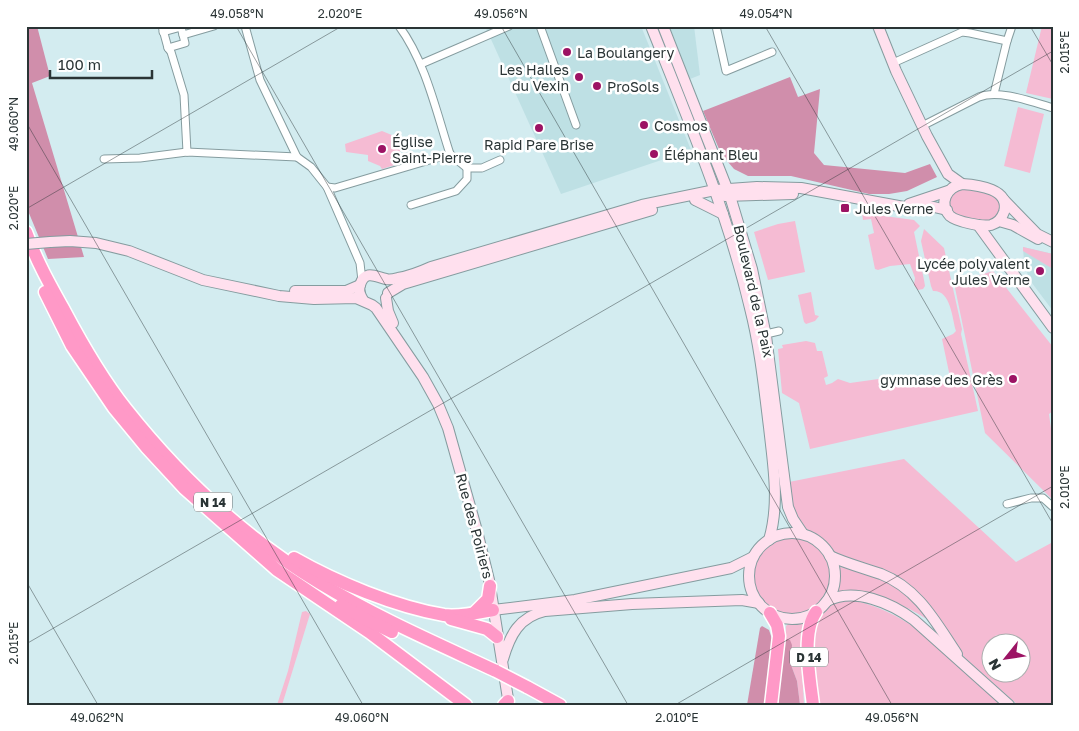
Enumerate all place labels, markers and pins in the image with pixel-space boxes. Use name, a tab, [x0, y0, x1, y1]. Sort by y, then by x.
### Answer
place label: La Boulangery	[577, 44, 674, 61]
marker: La Boulangery	[561, 46, 573, 58]
place label: Les Halles du Vexin	[499, 61, 569, 94]
marker: Les Halles du Vexin	[573, 71, 585, 83]
place label: ProSols	[607, 78, 659, 95]
marker: ProSols	[591, 80, 603, 92]
place label: Cosmos	[654, 117, 708, 134]
marker: Cosmos	[638, 119, 650, 131]
marker: Rapid Pare Brise	[533, 122, 545, 134]
place label: Église Saint-Pierre	[392, 133, 472, 166]
place label: Rapid Pare Brise	[484, 136, 594, 153]
marker: Église Saint-Pierre	[376, 143, 388, 155]
place label: Éléphant Bleu	[664, 146, 758, 163]
marker: Éléphant Bleu	[648, 148, 660, 160]
place label: Jules Verne	[855, 200, 933, 217]
marker: Jules Verne	[839, 202, 851, 214]
place label: Lycée polyvalent Jules Verne	[917, 255, 1030, 288]
marker: Lycée polyvalent Jules Verne	[1034, 265, 1046, 277]
place label: gymnase des Grès	[880, 371, 1003, 388]
marker: gymnase des Grès	[1007, 373, 1019, 385]

